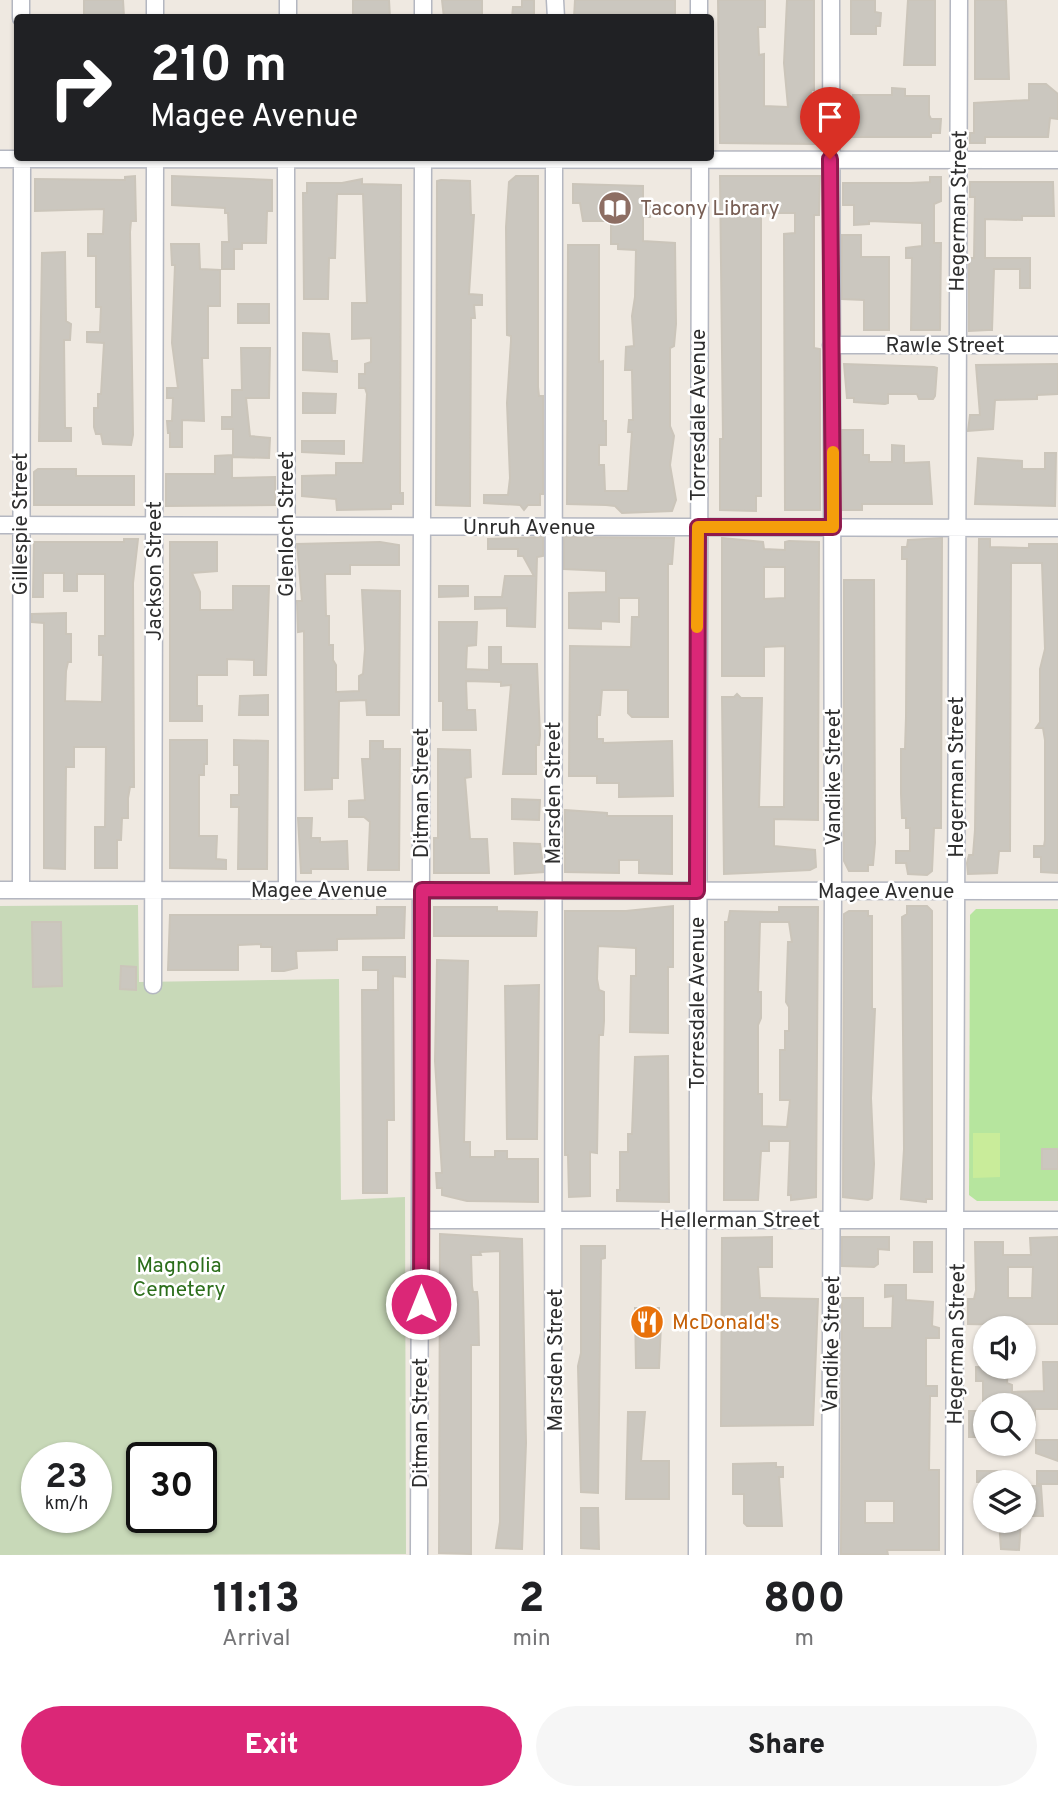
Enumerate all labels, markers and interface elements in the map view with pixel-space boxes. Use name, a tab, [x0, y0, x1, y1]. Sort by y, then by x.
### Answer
text: 210 m	[150, 37, 287, 99]
icon: right	[35, 42, 126, 133]
pin	[800, 87, 860, 159]
text: Magee Avenue	[150, 98, 358, 138]
icon: arrive	[811, 98, 849, 136]
street label: Hegerman Street	[945, 130, 974, 292]
library icon: Tacony Library	[596, 189, 634, 227]
place label: Tacony Library	[640, 196, 780, 223]
street label: Torresdale Avenue	[686, 329, 713, 501]
street label: Rawle Street	[885, 333, 1005, 360]
street label: Glenloch Street	[274, 451, 301, 597]
street label: Gillespie Street	[8, 453, 35, 595]
street label: Jackson Street	[142, 501, 169, 641]
street label: Unruh Avenue	[463, 515, 595, 542]
street label: Hegerman Street	[944, 696, 971, 858]
street label: Vandike Street	[821, 708, 848, 846]
street label: Marsden Street	[541, 721, 568, 865]
street label: Ditman Street	[409, 728, 436, 858]
street label: Magee Avenue	[251, 878, 387, 905]
street label: Magee Avenue	[818, 879, 954, 906]
street label: Torresdale Avenue	[685, 917, 712, 1089]
street label: Hellerman Street	[660, 1208, 820, 1235]
park label: Magnolia Cemetery	[132, 1253, 226, 1304]
street label: Hegerman Street	[943, 1263, 972, 1425]
position arrow	[384, 1267, 458, 1341]
street label: Vandike Street	[818, 1275, 847, 1413]
street label: Marsden Street	[543, 1288, 570, 1432]
restaurant icon: McDonald's	[628, 1303, 666, 1341]
place label: McDonald's	[672, 1310, 780, 1337]
map controls	[973, 1316, 1036, 1533]
button: sound	[973, 1316, 1036, 1379]
street label: Ditman Street	[408, 1358, 435, 1488]
button: search	[973, 1393, 1036, 1456]
speed limit sign: 30	[126, 1442, 217, 1533]
text: 23	[45, 1456, 88, 1500]
button: layers	[973, 1470, 1036, 1533]
text: km/h	[45, 1493, 88, 1516]
text: 11:13	[213, 1574, 300, 1627]
text: 2	[519, 1574, 544, 1627]
text: 800	[763, 1574, 845, 1627]
text: Arrival	[222, 1625, 291, 1654]
text: min	[512, 1625, 551, 1654]
text: m	[795, 1625, 814, 1654]
button: Exit	[21, 1706, 522, 1786]
button: Share	[536, 1706, 1037, 1786]

